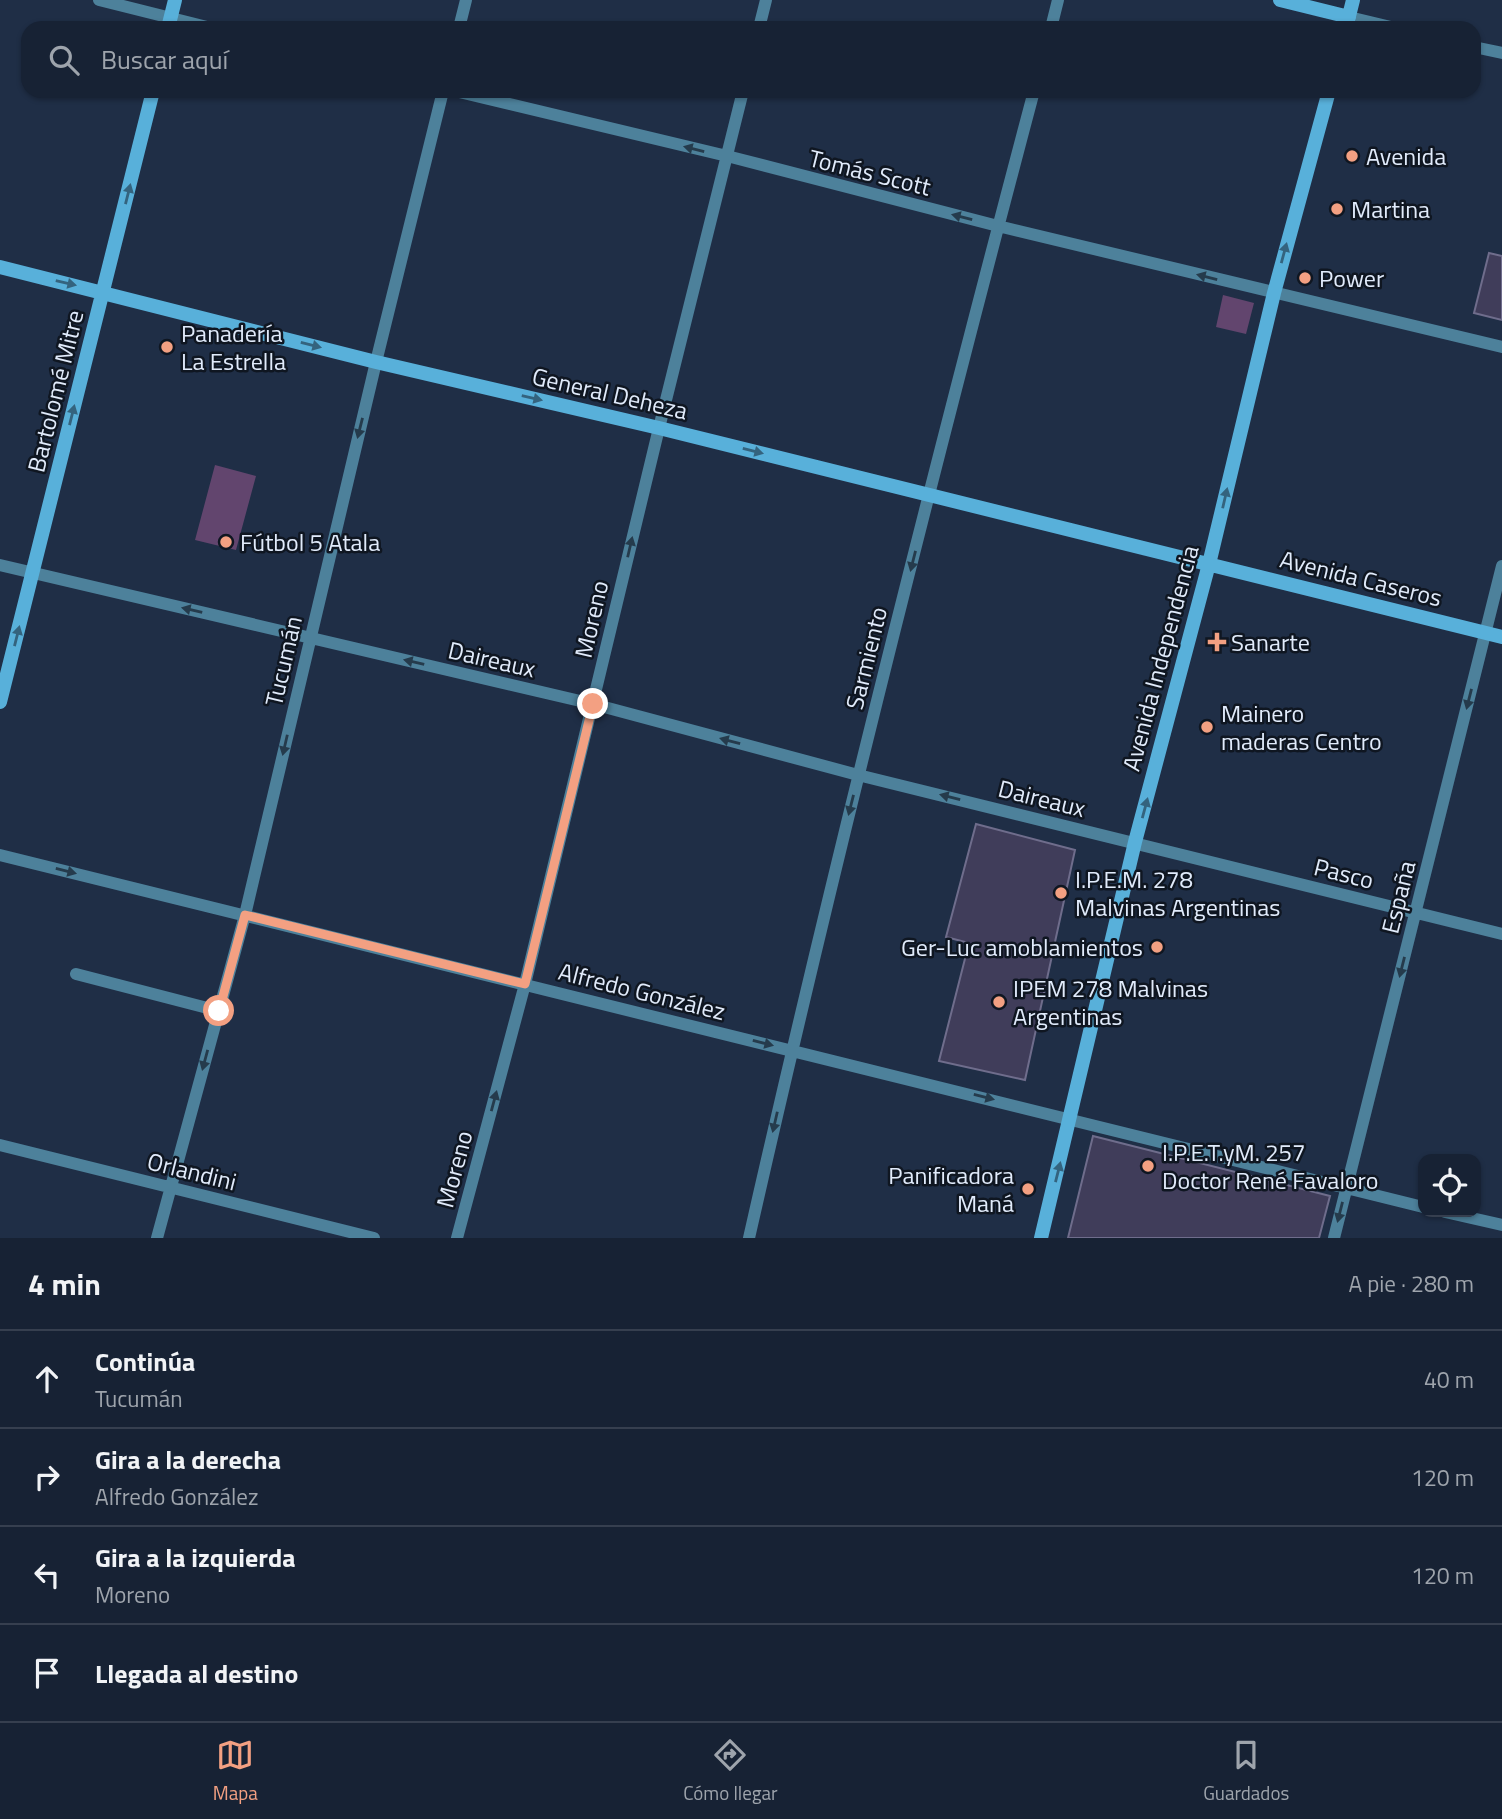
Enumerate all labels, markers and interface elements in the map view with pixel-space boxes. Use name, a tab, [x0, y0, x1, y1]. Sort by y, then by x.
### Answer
search box	[21, 21, 1481, 98]
text: Buscar aquí	[101, 40, 228, 79]
icon: search	[45, 41, 83, 79]
place label: Avenida	[1366, 138, 1446, 174]
street label: Tomás Scott	[805, 139, 935, 205]
one-way arrow	[683, 143, 705, 154]
marker: Avenida	[1344, 148, 1360, 164]
one-way arrow	[123, 183, 134, 205]
place label: Martina	[1351, 191, 1430, 227]
marker: Martina	[1329, 201, 1345, 217]
one-way arrow	[951, 211, 973, 222]
one-way arrow	[1280, 242, 1290, 263]
place label: Power	[1319, 260, 1384, 296]
marker: Power	[1297, 270, 1313, 286]
one-way arrow	[1196, 271, 1218, 282]
one-way arrow	[55, 278, 77, 289]
street label: Bartolomé Mitre	[17, 306, 93, 476]
place label: Panadería La Estrella	[181, 315, 286, 379]
marker: Panadería La Estrella	[159, 339, 175, 355]
one-way arrow	[300, 340, 322, 351]
street label: General Deheza	[529, 358, 691, 428]
one-way arrow	[521, 393, 543, 404]
one-way arrow	[68, 404, 78, 425]
one-way arrow	[355, 417, 366, 439]
one-way arrow	[742, 446, 764, 457]
one-way arrow	[1220, 487, 1231, 509]
place label: Fútbol 5 Atala	[240, 524, 380, 560]
marker: Fútbol 5 Atala	[218, 534, 234, 550]
one-way arrow	[625, 536, 636, 558]
street label: Avenida Caseros	[1276, 540, 1446, 616]
street label: Avenida Independencia	[1113, 541, 1207, 775]
one-way arrow	[907, 550, 918, 572]
street label: Moreno	[565, 577, 617, 661]
street label: Sarmiento	[836, 603, 896, 713]
one-way arrow	[181, 604, 203, 615]
street label: Tucumán	[255, 612, 311, 710]
place label: Sanarte	[1231, 624, 1310, 660]
one-way arrow	[11, 625, 22, 647]
street label: Daireaux	[445, 632, 539, 687]
marker: Sanarte	[1209, 634, 1225, 650]
one-way arrow	[403, 656, 425, 667]
route end	[577, 688, 608, 719]
one-way arrow	[1463, 688, 1474, 710]
place label: Mainero maderas Centro	[1221, 695, 1382, 759]
marker: Mainero maderas Centro	[1199, 719, 1215, 735]
one-way arrow	[279, 734, 290, 756]
one-way arrow	[718, 735, 740, 746]
street label: Daireaux	[995, 770, 1089, 826]
one-way arrow	[939, 791, 961, 802]
one-way arrow	[845, 794, 856, 816]
one-way arrow	[1140, 797, 1150, 818]
street label: Pasco	[1310, 848, 1378, 898]
street label: España	[1372, 857, 1424, 937]
place label: I.P.E.M. 278 Malvinas Argentinas	[1075, 861, 1280, 925]
one-way arrow	[55, 866, 77, 877]
marker: I.P.E.M. 278 Malvinas Argentinas	[1053, 885, 1069, 901]
place label: Ger-Luc amoblamientos	[901, 929, 1143, 965]
marker: Ger-Luc amoblamientos	[1149, 939, 1165, 955]
street label: Alfredo González	[555, 953, 729, 1029]
one-way arrow	[1396, 956, 1407, 978]
place label: IPEM 278 Malvinas Argentinas	[1013, 970, 1208, 1034]
marker: IPEM 278 Malvinas Argentinas	[991, 994, 1007, 1010]
route start	[203, 995, 234, 1026]
one-way arrow	[752, 1038, 774, 1049]
one-way arrow	[199, 1049, 210, 1071]
one-way arrow	[489, 1090, 499, 1111]
one-way arrow	[973, 1092, 995, 1103]
one-way arrow	[770, 1111, 781, 1133]
street label: Moreno	[426, 1126, 482, 1212]
place label: I.P.E.T.yM. 257 Doctor René Favaloro	[1162, 1134, 1378, 1198]
street label: Orlandini	[144, 1143, 240, 1199]
map controls	[1418, 1154, 1481, 1217]
button: locate	[1418, 1154, 1481, 1217]
place label: Panificadora Maná	[888, 1157, 1014, 1221]
marker: I.P.E.T.yM. 257 Doctor René Favaloro	[1140, 1158, 1156, 1174]
one-way arrow	[1053, 1161, 1064, 1183]
marker: Panificadora Maná	[1020, 1181, 1036, 1197]
one-way arrow	[1334, 1201, 1345, 1223]
text: 4 min	[28, 1261, 101, 1307]
text: A pie · 280 m	[1348, 1266, 1474, 1301]
text: Continúa	[95, 1342, 195, 1381]
icon: ahead	[28, 1360, 66, 1398]
text: 40 m	[1424, 1362, 1474, 1397]
text: Tucumán	[95, 1381, 183, 1416]
text: Gira a la derecha	[95, 1440, 281, 1479]
icon: right	[28, 1458, 66, 1496]
text: 120 m	[1411, 1460, 1474, 1495]
text: Alfredo González	[95, 1479, 258, 1514]
text: Gira a la izquierda	[95, 1538, 296, 1577]
icon: left	[28, 1556, 66, 1594]
text: 120 m	[1411, 1558, 1474, 1593]
text: Moreno	[95, 1577, 170, 1612]
icon: arrive	[28, 1654, 66, 1692]
text: Llegada al destino	[95, 1654, 298, 1693]
tab: Mapa	[213, 1736, 258, 1807]
tab: Cómo llegar	[683, 1736, 778, 1807]
tab: Guardados	[1203, 1736, 1289, 1807]

